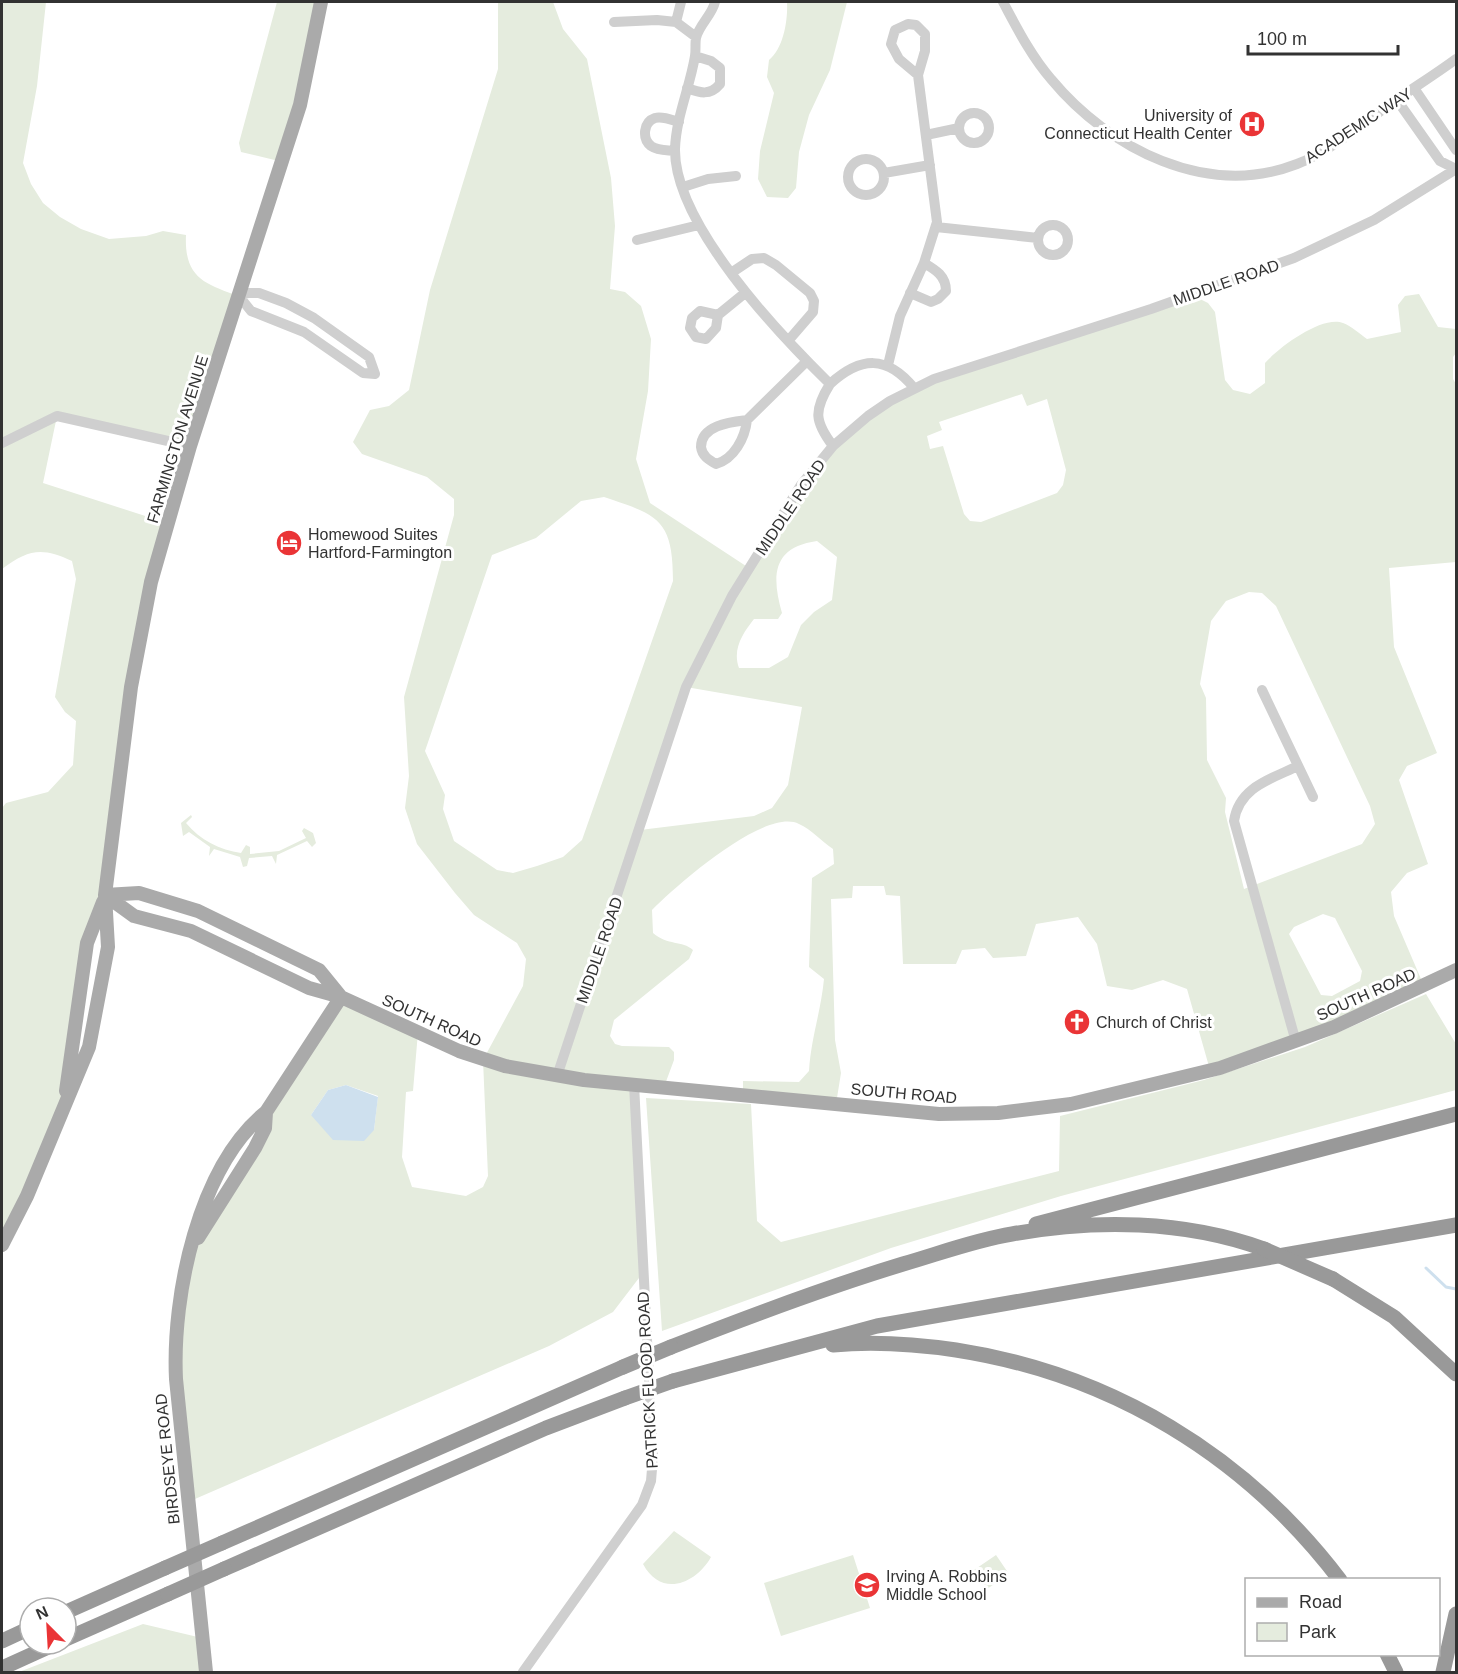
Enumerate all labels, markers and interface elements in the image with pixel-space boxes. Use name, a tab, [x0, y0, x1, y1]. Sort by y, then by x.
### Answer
scale bar	[1248, 18, 1398, 56]
text: 100 m	[1257, 29, 1307, 49]
street label: ACADEMIC WAY	[1302, 84, 1415, 166]
place label: University of Connecticut Health Center	[1044, 107, 1233, 142]
hospital icon: University of Connecticut Health Center	[1237, 109, 1267, 139]
street label: MIDDLE ROAD	[1171, 256, 1281, 309]
street label: FARMINGTON AVENUE	[144, 353, 211, 525]
street label: MIDDLE ROAD	[752, 456, 829, 558]
place label: Homewood Suites Hartford-Farmington	[308, 526, 452, 561]
hotel icon: Homewood Suites Hartford-Farmington	[274, 528, 304, 558]
street label: MIDDLE ROAD	[573, 895, 626, 1005]
street label: SOUTH ROAD	[1314, 965, 1418, 1024]
street label: SOUTH ROAD	[380, 991, 484, 1050]
church icon: Church of Christ	[1062, 1007, 1092, 1037]
place label: Church of Christ	[1096, 1014, 1212, 1031]
street label: SOUTH ROAD	[850, 1080, 958, 1107]
street label: PATRICK FLOOD ROAD	[634, 1291, 661, 1469]
street label: BIRDSEYE ROAD	[152, 1393, 183, 1525]
place label: Irving A. Robbins Middle School	[886, 1568, 1007, 1603]
school or university icon: Irving A. Robbins Middle School	[852, 1570, 882, 1600]
legend	[1245, 1578, 1440, 1656]
text: Road	[1299, 1592, 1342, 1612]
north arrow	[18, 1596, 78, 1656]
text: N	[33, 1603, 51, 1623]
text: Park	[1299, 1622, 1337, 1642]

